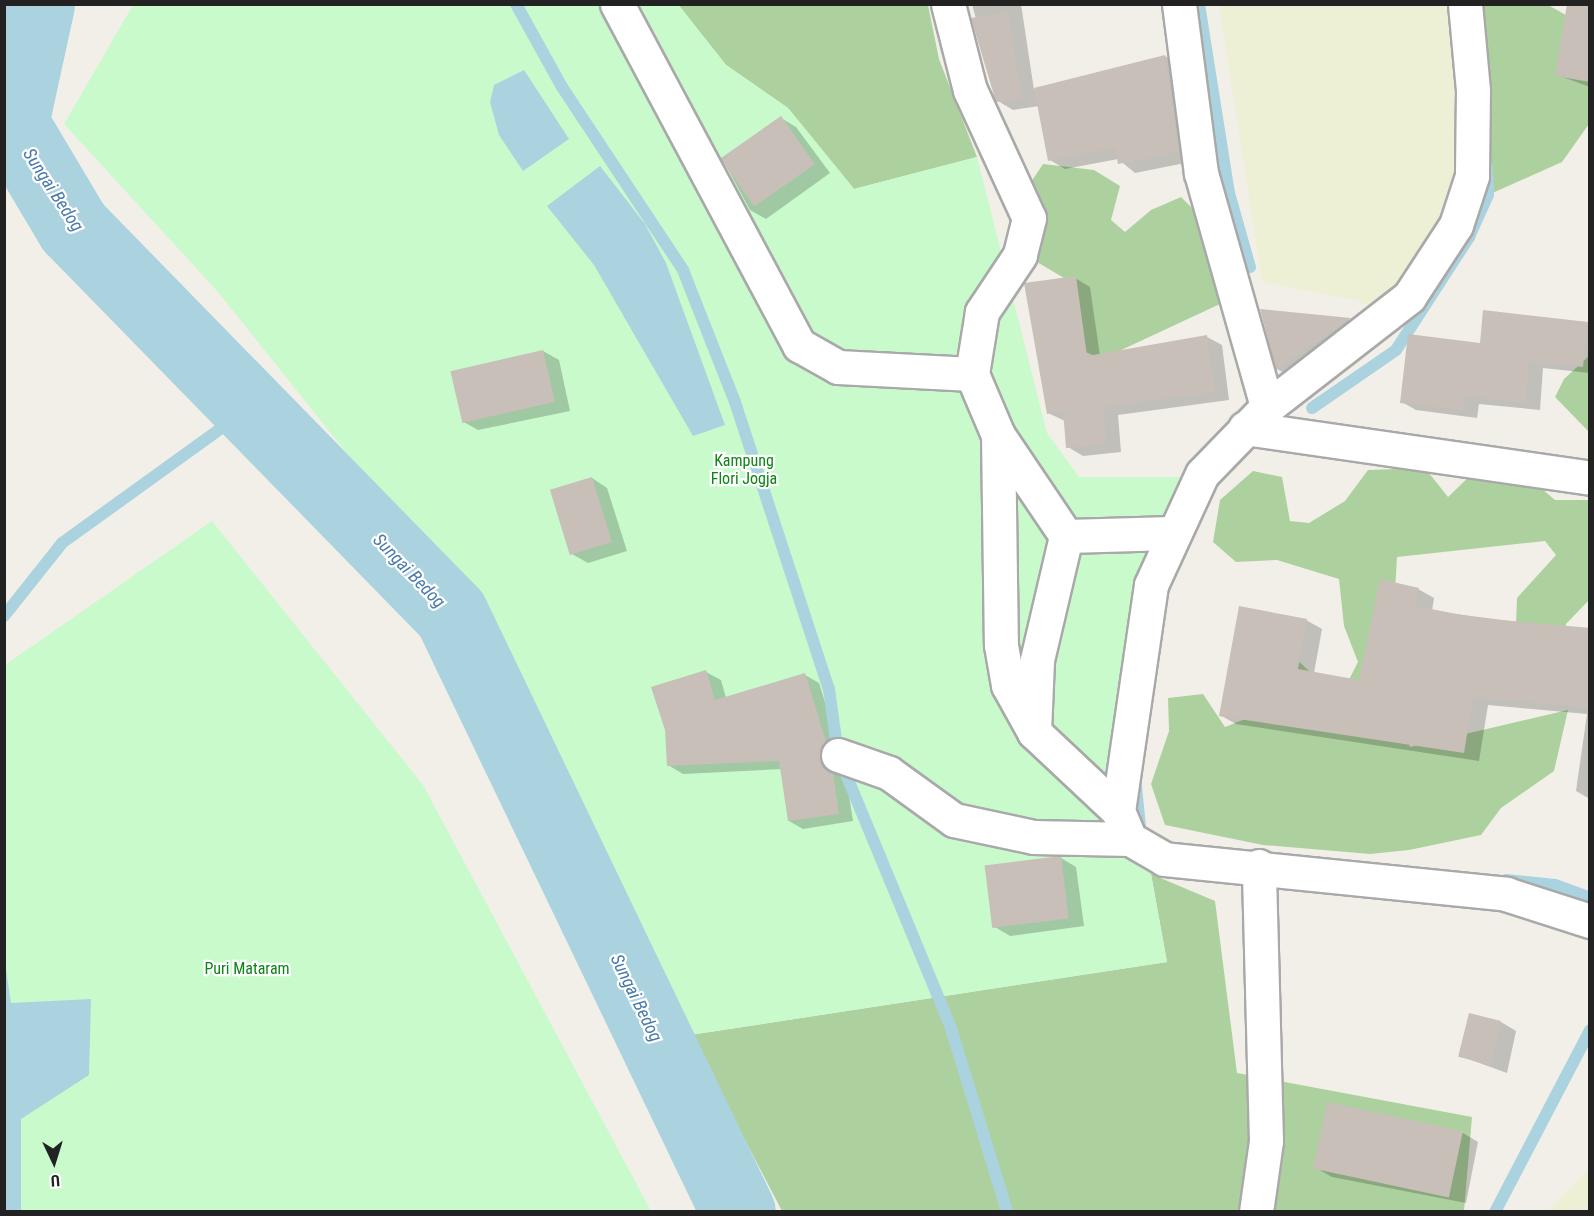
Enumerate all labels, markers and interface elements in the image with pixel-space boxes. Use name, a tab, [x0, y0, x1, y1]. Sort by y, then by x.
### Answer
water label: Sungai Bedog	[18, 144, 88, 236]
park label: Kampung Flori Jogja	[711, 451, 777, 489]
water label: Sungai Bedog	[368, 529, 450, 613]
water label: Sungai Bedog	[606, 951, 666, 1045]
park label: Puri Mataram	[204, 959, 290, 979]
north arrow	[24, 1132, 84, 1192]
text: U	[50, 1171, 61, 1190]

